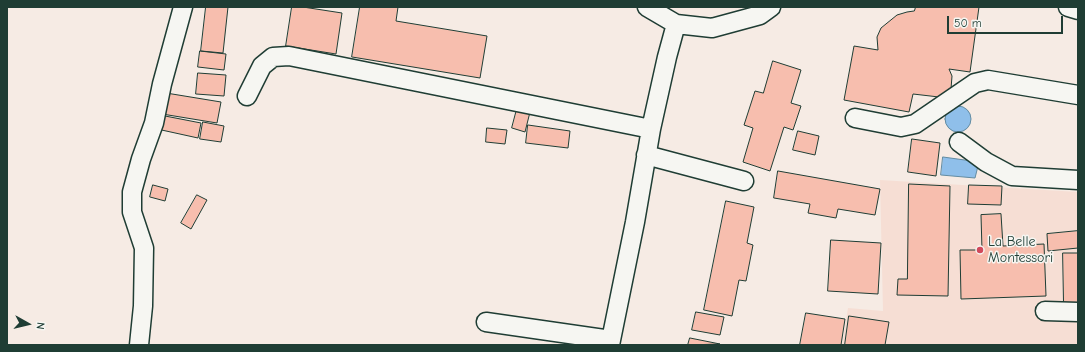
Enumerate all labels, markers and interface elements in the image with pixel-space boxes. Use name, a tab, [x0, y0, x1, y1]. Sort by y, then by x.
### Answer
scale bar	[949, 8, 1065, 34]
text: 50 m	[954, 16, 982, 30]
place label: La Belle Montessori	[988, 234, 1053, 266]
marker: La Belle Montessori	[975, 245, 985, 255]
north arrow	[8, 304, 48, 344]
text: N	[33, 321, 47, 330]

